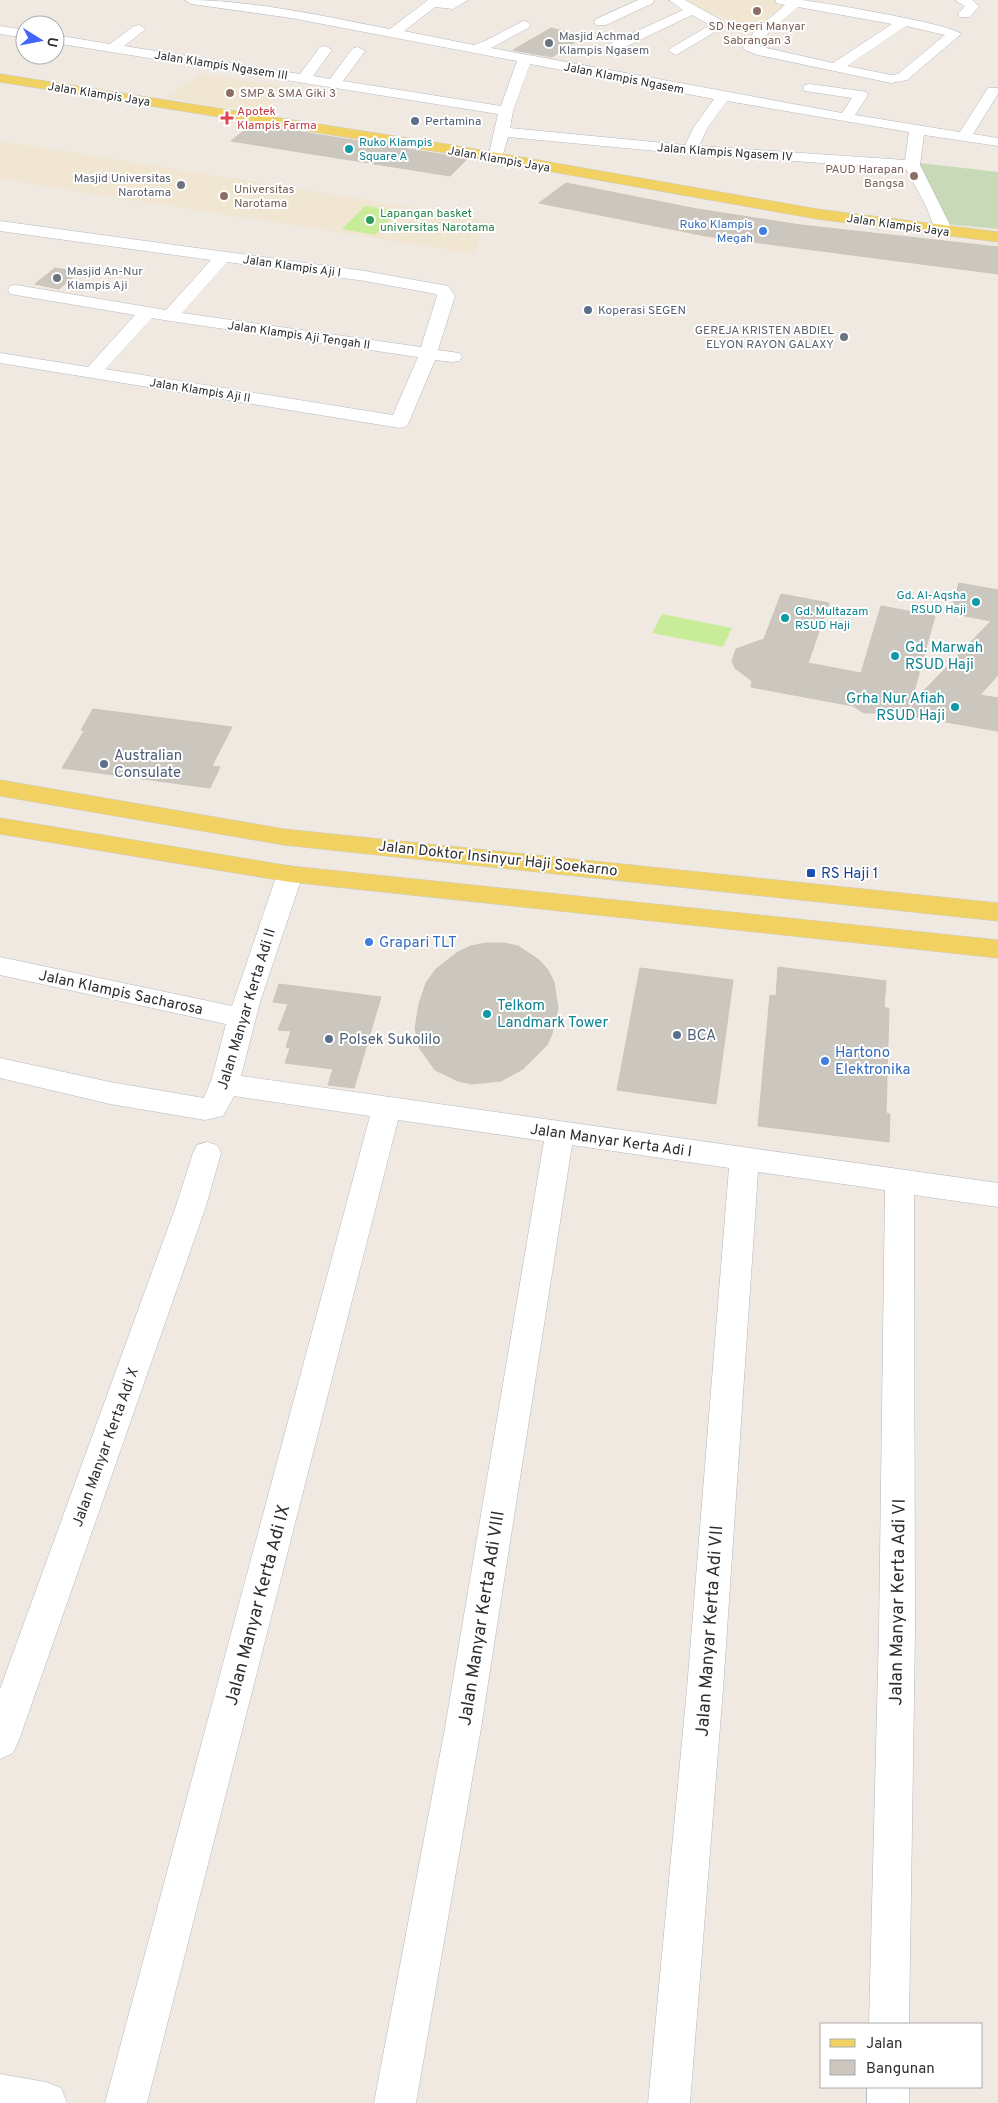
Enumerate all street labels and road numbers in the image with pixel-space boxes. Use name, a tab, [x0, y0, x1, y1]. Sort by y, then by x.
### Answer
street label: Jalan Klampis Ngasem III	[153, 48, 289, 84]
street label: Jalan Klampis Ngasem	[562, 59, 685, 98]
street label: Jalan Klampis Jaya	[47, 79, 151, 111]
street label: Jalan Klampis Ngasem IV	[656, 140, 794, 166]
street label: Jalan Klampis Jaya	[446, 143, 551, 177]
street label: Jalan Klampis Jaya	[846, 211, 950, 241]
street label: Jalan Klampis Aji I	[242, 252, 342, 282]
street label: Jalan Klampis Aji Tengah II	[227, 318, 371, 354]
street label: Jalan Klampis Aji II	[148, 375, 251, 407]
street label: Jalan Doktor Insinyur Haji Soekarno	[377, 837, 619, 882]
street label: Jalan Manyar Kerta Adi II	[214, 927, 281, 1092]
street label: Jalan Klampis Sacharosa	[37, 967, 205, 1020]
street label: Jalan Manyar Kerta Adi I	[529, 1121, 693, 1162]
street label: Jalan Manyar Kerta Adi X	[69, 1365, 144, 1530]
street label: Jalan Manyar Kerta Adi VI	[885, 1498, 912, 1706]
street label: Jalan Manyar Kerta Adi IX	[221, 1502, 296, 1708]
street label: Jalan Manyar Kerta Adi VIII	[454, 1509, 511, 1727]
street label: Jalan Manyar Kerta Adi VII	[692, 1524, 729, 1738]

